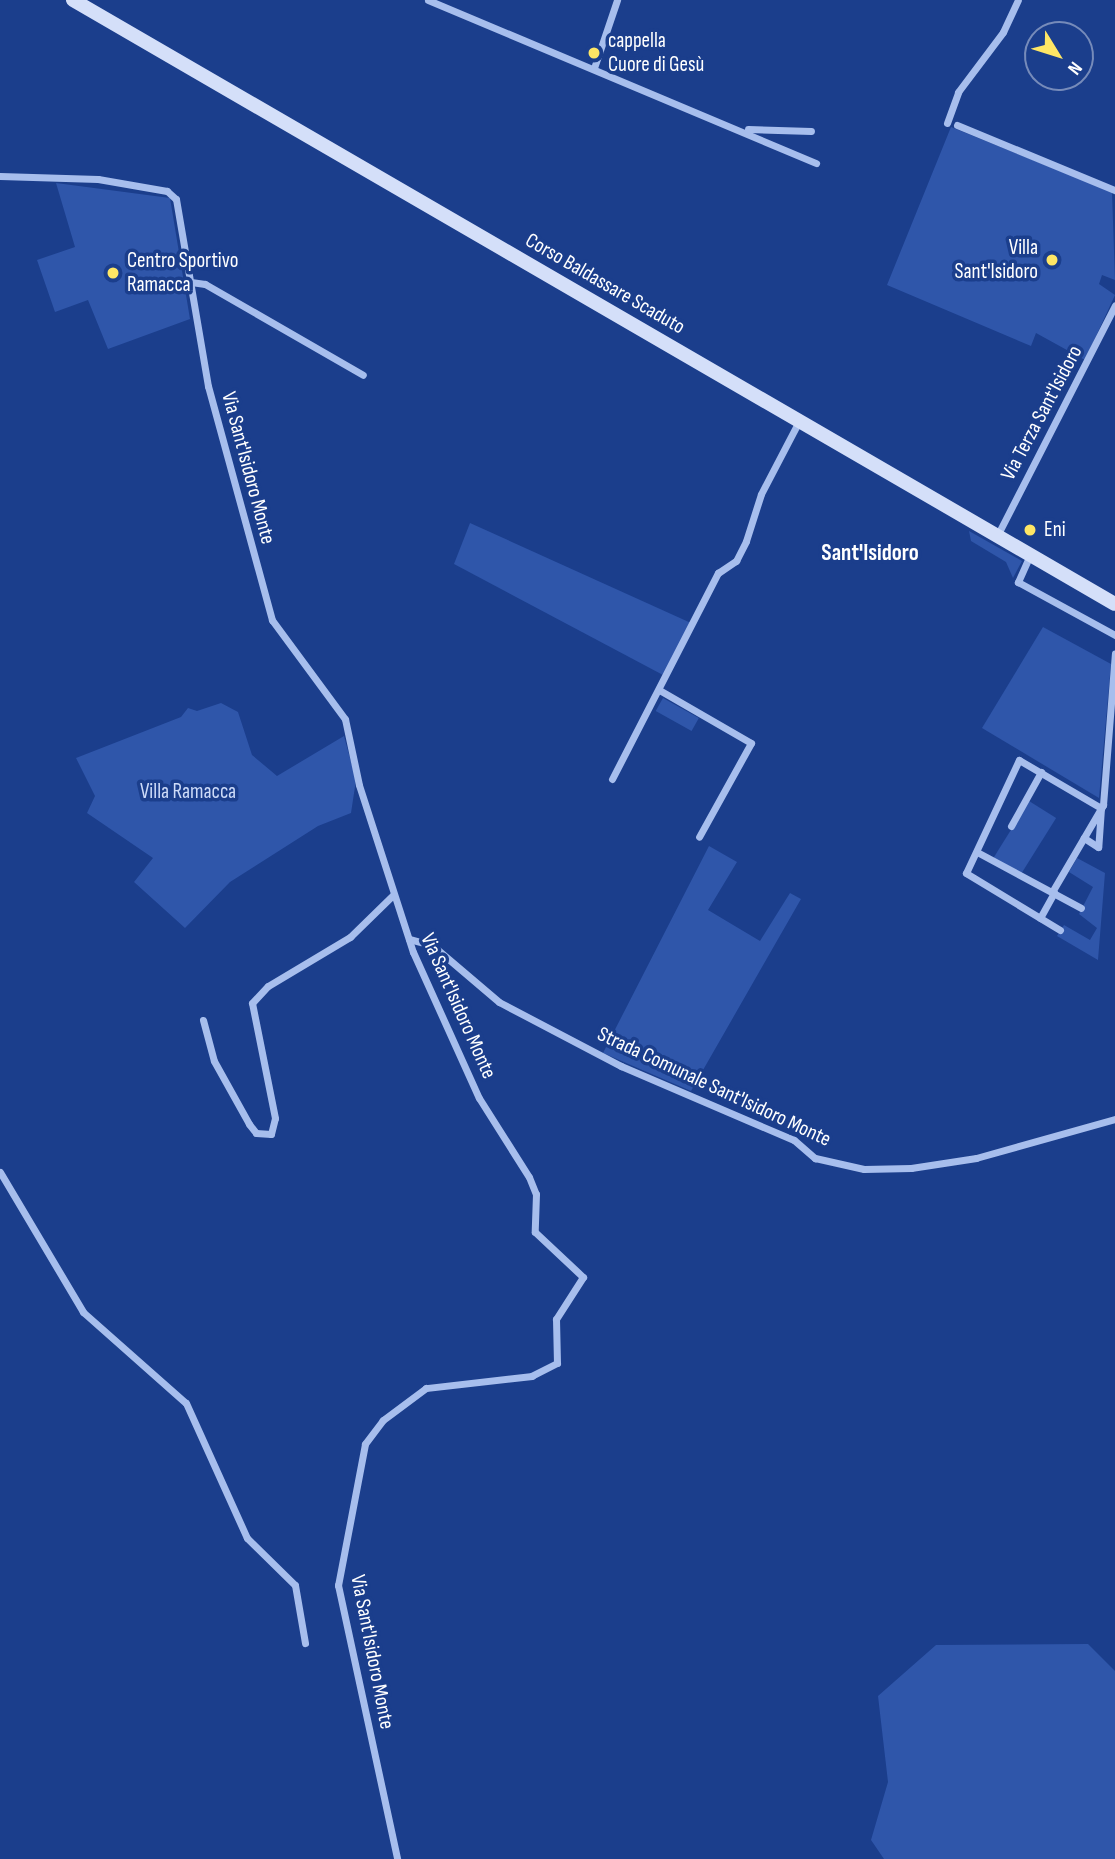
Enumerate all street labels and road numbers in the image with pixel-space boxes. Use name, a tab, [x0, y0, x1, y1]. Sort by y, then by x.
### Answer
street label: Corso Baldassare Scaduto	[521, 228, 689, 340]
street label: Via Terza Sant'Isidoro	[996, 341, 1088, 485]
street label: Via Sant'Isidoro Monte	[216, 389, 280, 547]
street label: Via Sant'Isidoro Monte	[415, 929, 501, 1083]
street label: Strada Comunale Sant'Isidoro Monte	[593, 1022, 835, 1152]
street label: Via Sant'Isidoro Monte	[345, 1573, 399, 1731]

